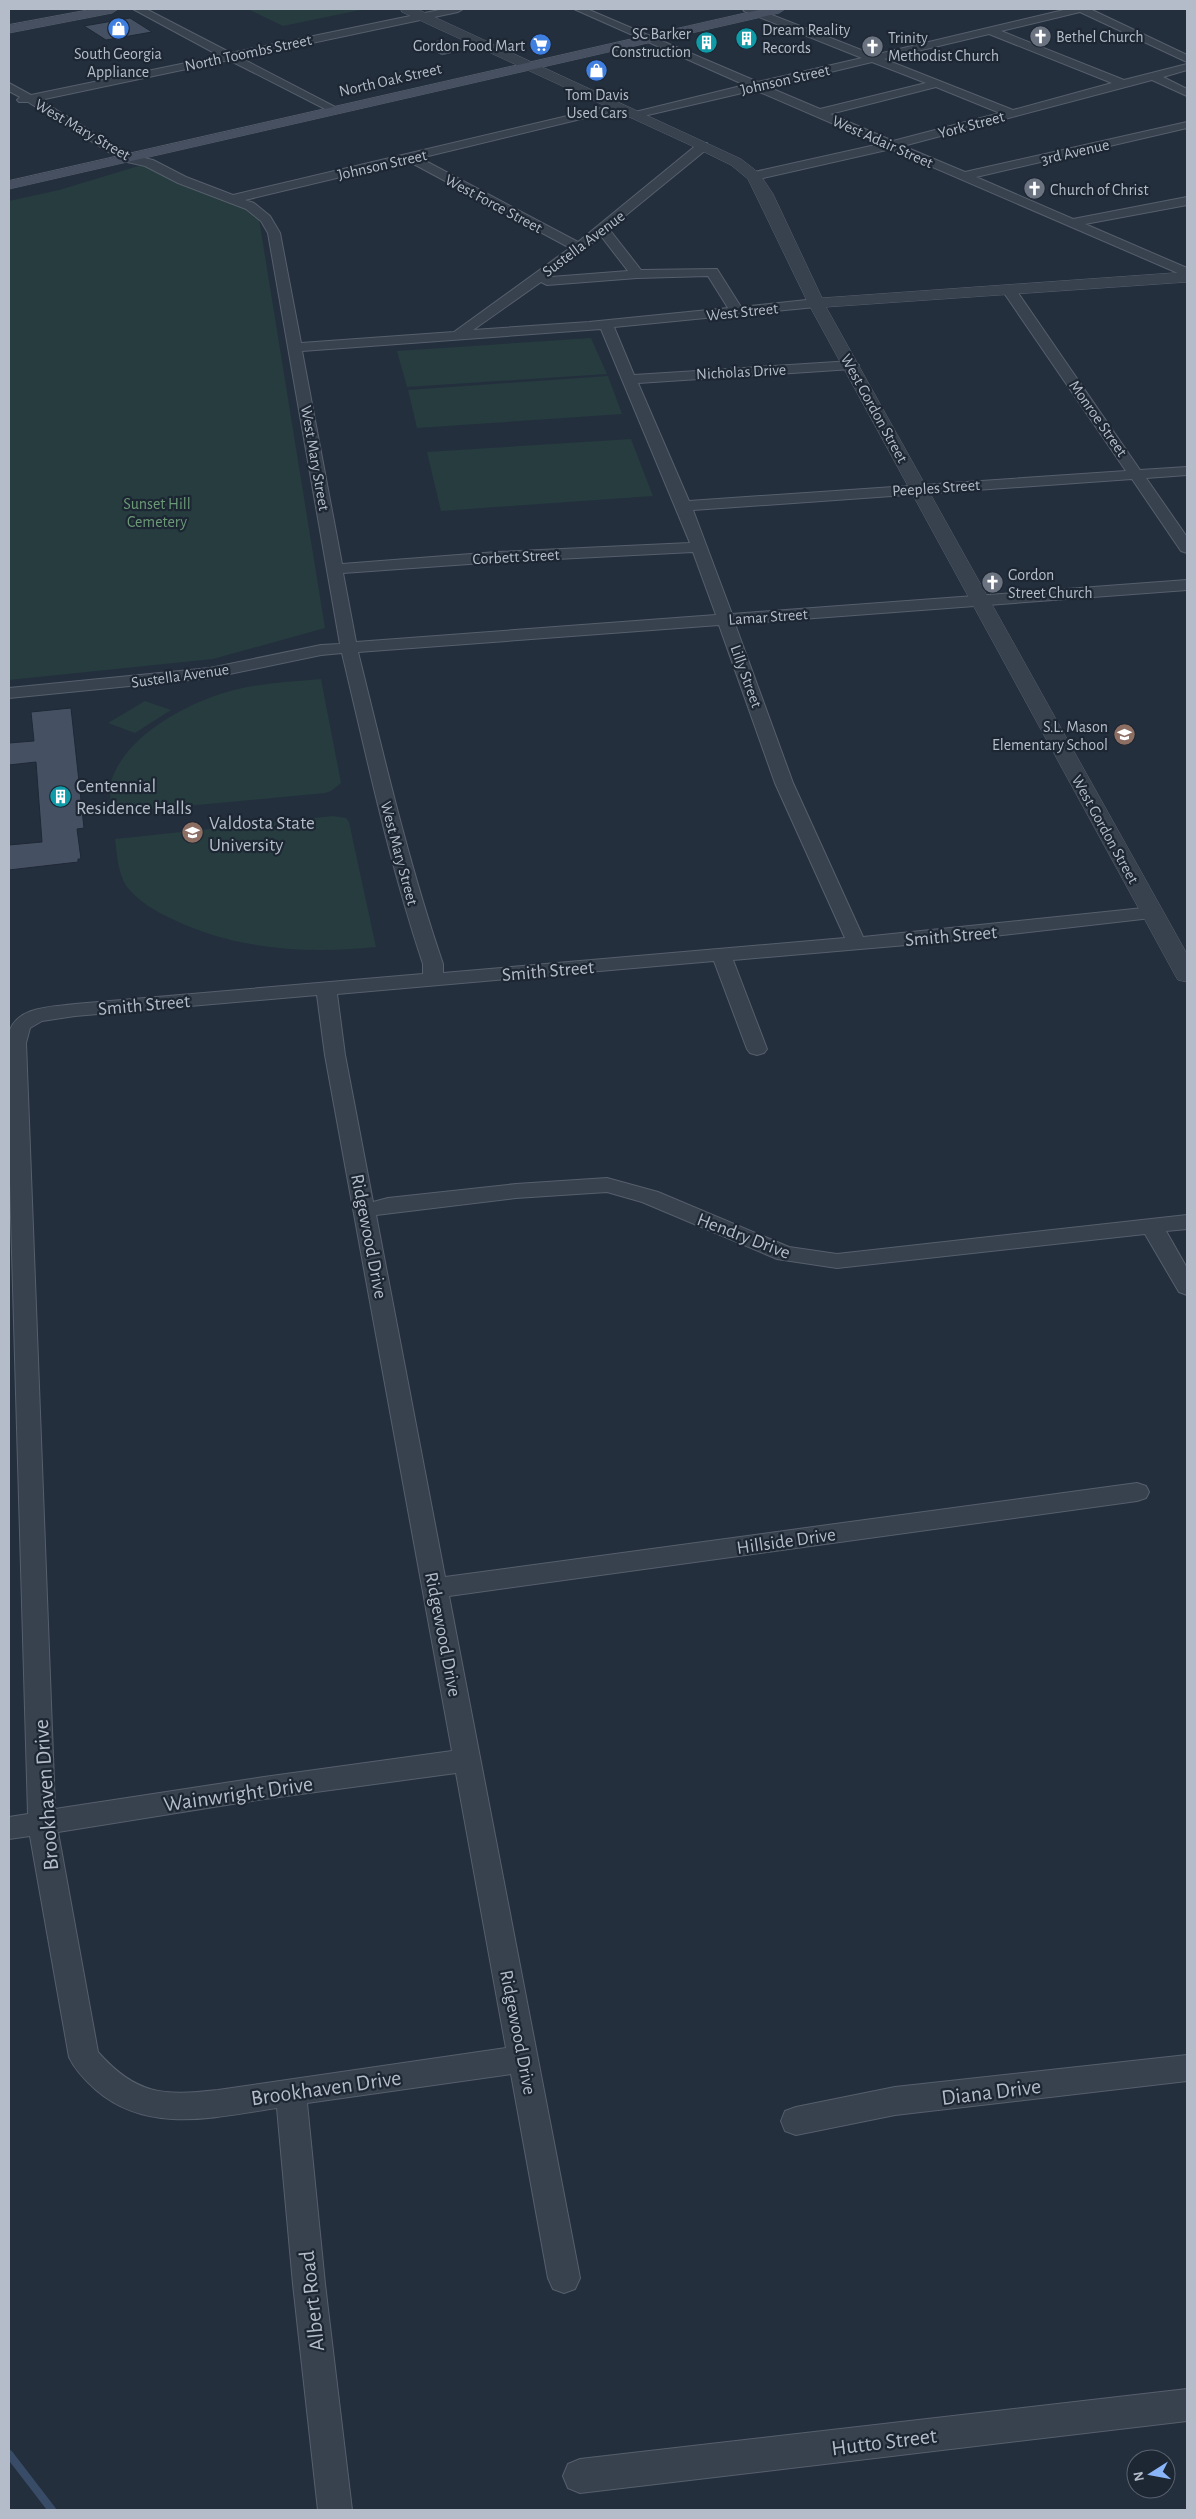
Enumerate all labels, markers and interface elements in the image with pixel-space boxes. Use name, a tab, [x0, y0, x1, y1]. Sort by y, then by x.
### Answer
shop icon: South Georgia Appliance	[106, 17, 130, 41]
place label: Dream Reality Records	[762, 22, 851, 56]
church icon: Bethel Church	[1028, 24, 1052, 48]
place label: SC Barker Construction	[612, 26, 692, 60]
building icon: Dream Reality Records	[734, 26, 758, 50]
place label: Bethel Church	[1056, 29, 1143, 45]
building icon: SC Barker Construction	[695, 30, 719, 54]
place label: Trinity Methodist Church	[888, 30, 999, 64]
street label: North Toombs Street	[183, 32, 313, 74]
supermarket icon: Gordon Food Mart	[529, 33, 553, 57]
church icon: Trinity Methodist Church	[860, 34, 884, 58]
place label: Gordon Food Mart	[413, 38, 525, 54]
place label: South Georgia Appliance	[74, 46, 162, 80]
shop icon: Tom Davis Used Cars	[585, 58, 609, 82]
street label: North Oak Street	[337, 60, 443, 100]
street label: Johnson Street	[739, 62, 831, 98]
place label: Tom Davis Used Cars	[565, 87, 629, 121]
street label: West Mary Street	[32, 96, 133, 164]
street label: York Street	[936, 108, 1006, 141]
street label: West Adair Street	[830, 113, 935, 171]
street label: 3rd Avenue	[1040, 136, 1111, 168]
street label: Johnson Street	[336, 147, 428, 183]
street label: West Force Street	[442, 172, 545, 236]
church icon: Church of Christ	[1022, 177, 1046, 201]
place label: Church of Christ	[1050, 182, 1148, 198]
street label: Sustella Avenue	[539, 208, 628, 280]
street label: West Street	[705, 300, 779, 324]
street label: West Gordon Street	[838, 352, 911, 465]
street label: Nicholas Drive	[696, 362, 787, 382]
street label: Monroe Street	[1066, 378, 1130, 460]
street label: West Mary Street	[297, 404, 332, 512]
street label: Peeples Street	[892, 477, 981, 499]
park label: Sunset Hill Cemetery	[123, 496, 191, 531]
street label: Corbett Street	[472, 547, 560, 567]
place label: Gordon Street Church	[1008, 567, 1093, 601]
church icon: Gordon Street Church	[980, 571, 1004, 595]
street label: Lamar Street	[728, 606, 808, 628]
street label: Lilly Street	[726, 643, 765, 710]
street label: Sustella Avenue	[130, 661, 230, 691]
place label: S.L. Mason Elementary School	[992, 719, 1108, 754]
school or university icon: S.L. Mason Elementary School	[1112, 723, 1136, 747]
street label: West Gordon Street	[1069, 773, 1142, 886]
place label: Centennial Residence Halls	[76, 777, 192, 818]
building icon: Centennial Residence Halls	[48, 784, 72, 808]
street label: West Mary Street	[377, 800, 421, 907]
place label: Valdosta State University	[209, 814, 315, 855]
school or university icon: Valdosta State University	[181, 821, 205, 845]
street label: Smith Street	[904, 923, 998, 950]
street label: Smith Street	[501, 958, 595, 985]
street label: Smith Street	[97, 992, 191, 1019]
street label: Ridgewood Drive	[347, 1172, 390, 1300]
street label: Hendry Drive	[694, 1210, 793, 1263]
street label: Hillside Drive	[735, 1525, 837, 1558]
street label: Ridgewood Drive	[421, 1570, 464, 1698]
street label: Brookhaven Drive	[30, 1719, 62, 1871]
street label: Wainwright Drive	[162, 1773, 314, 1815]
street label: Ridgewood Drive	[496, 1968, 539, 2096]
street label: Brookhaven Drive	[250, 2067, 403, 2109]
street label: Diana Drive	[940, 2075, 1042, 2109]
street label: Albert Road	[296, 2249, 328, 2352]
street label: Hutto Street	[830, 2425, 938, 2459]
north arrow	[1126, 2449, 1176, 2499]
text: N	[1131, 2470, 1147, 2482]

